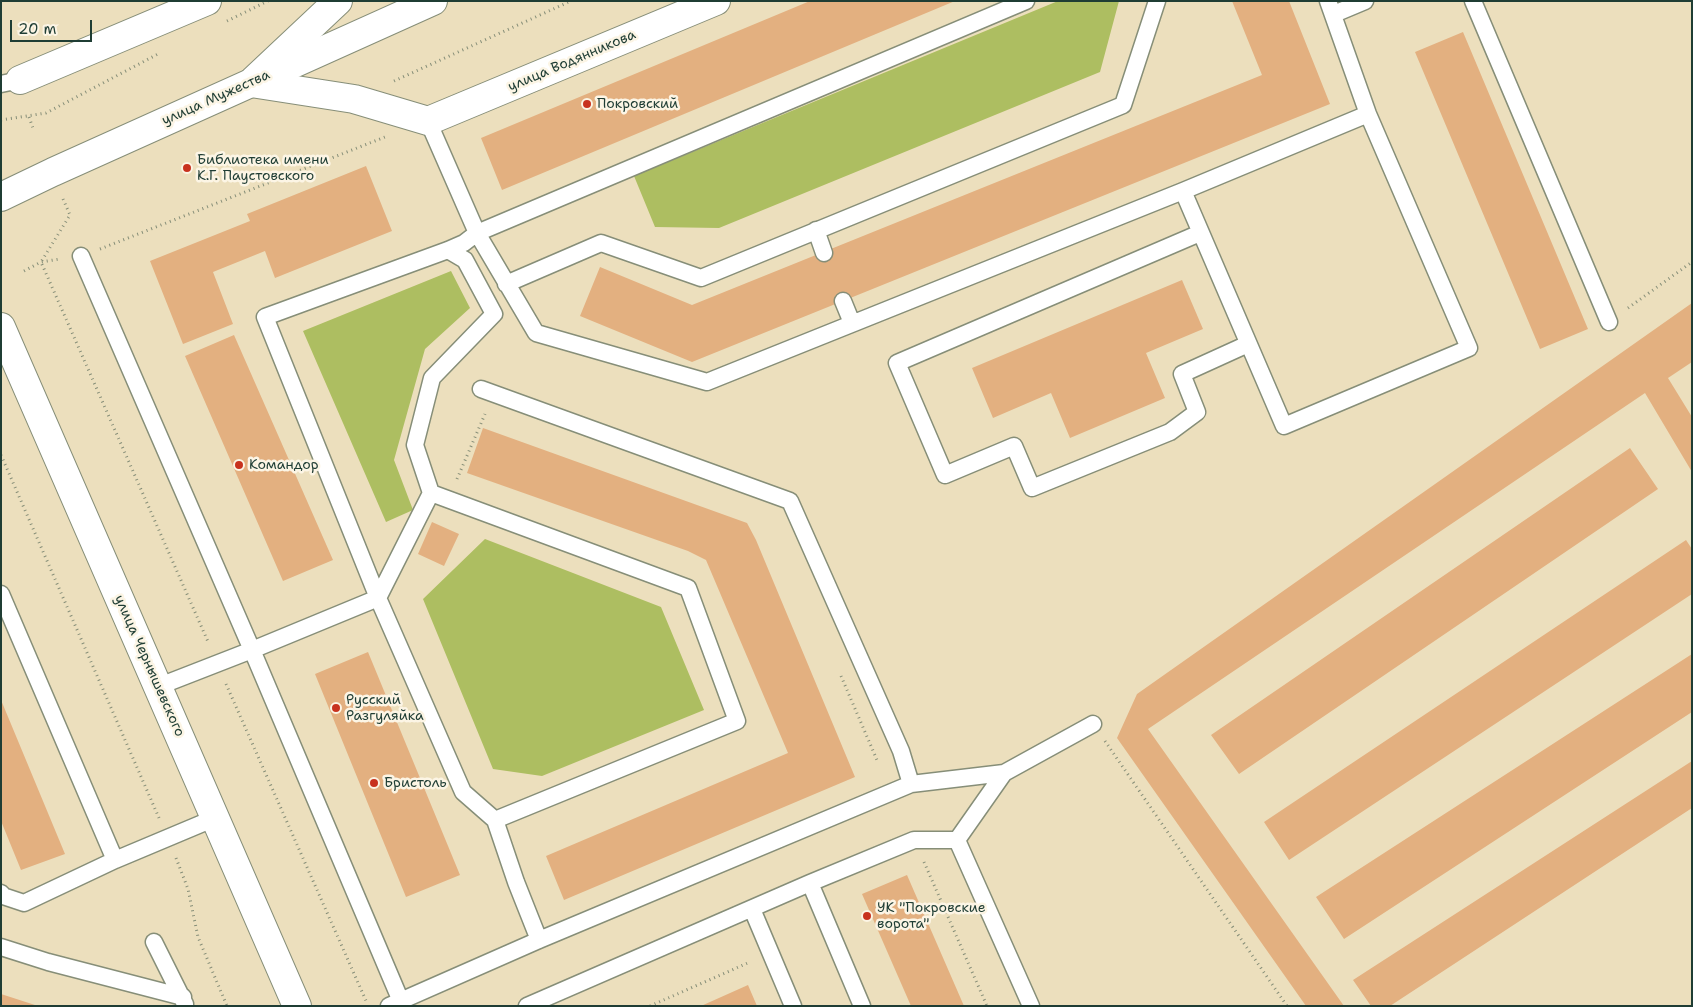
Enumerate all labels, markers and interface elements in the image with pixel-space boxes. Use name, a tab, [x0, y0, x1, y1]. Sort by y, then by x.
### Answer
scale bar	[12, 10, 95, 42]
text: 20 m	[18, 19, 57, 39]
street label: улица Водянникова	[506, 27, 638, 95]
street label: улица Мужества	[159, 67, 273, 129]
place label: Покровский	[597, 96, 678, 112]
marker: Покровский	[581, 98, 593, 110]
place label: Библиотека имени К.Г. Паустовского	[197, 152, 329, 184]
marker: Библиотека имени К.Г. Паустовского	[181, 162, 193, 174]
place label: Командор	[249, 457, 319, 473]
marker: Командор	[233, 459, 245, 471]
street label: улица Чернышевского	[110, 592, 188, 740]
place label: Русский Разгуляйка	[346, 692, 424, 724]
marker: Русский Разгуляйка	[330, 702, 342, 714]
place label: Бристоль	[384, 775, 447, 791]
marker: Бристоль	[368, 777, 380, 789]
place label: УК "Покровские ворота"	[877, 900, 986, 932]
marker: УК "Покровские ворота"	[861, 910, 873, 922]

